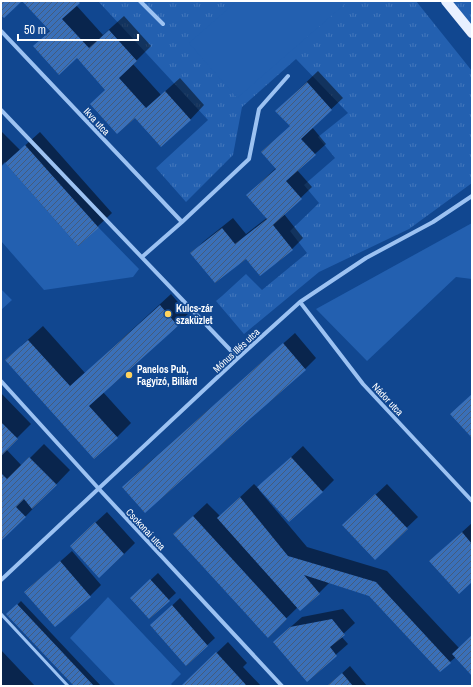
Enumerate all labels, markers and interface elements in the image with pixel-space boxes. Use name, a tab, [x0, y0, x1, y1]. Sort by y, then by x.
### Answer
scale bar	[18, 16, 138, 42]
text: 50 m	[24, 22, 46, 38]
street label: Ikva utca	[81, 105, 113, 138]
place label: Kulcs-zár szaküzlet	[176, 302, 214, 327]
marker: Kulcs-zár szaküzlet	[163, 309, 173, 319]
street label: Mónus Illés utca	[210, 325, 263, 375]
place label: Panelos Pub, Fagyizó, Biliárd	[137, 363, 197, 388]
marker: Panelos Pub, Fagyizó, Biliárd	[124, 370, 134, 380]
street label: Nádor utca	[369, 380, 406, 419]
street label: Csokonai utca	[123, 506, 169, 553]

